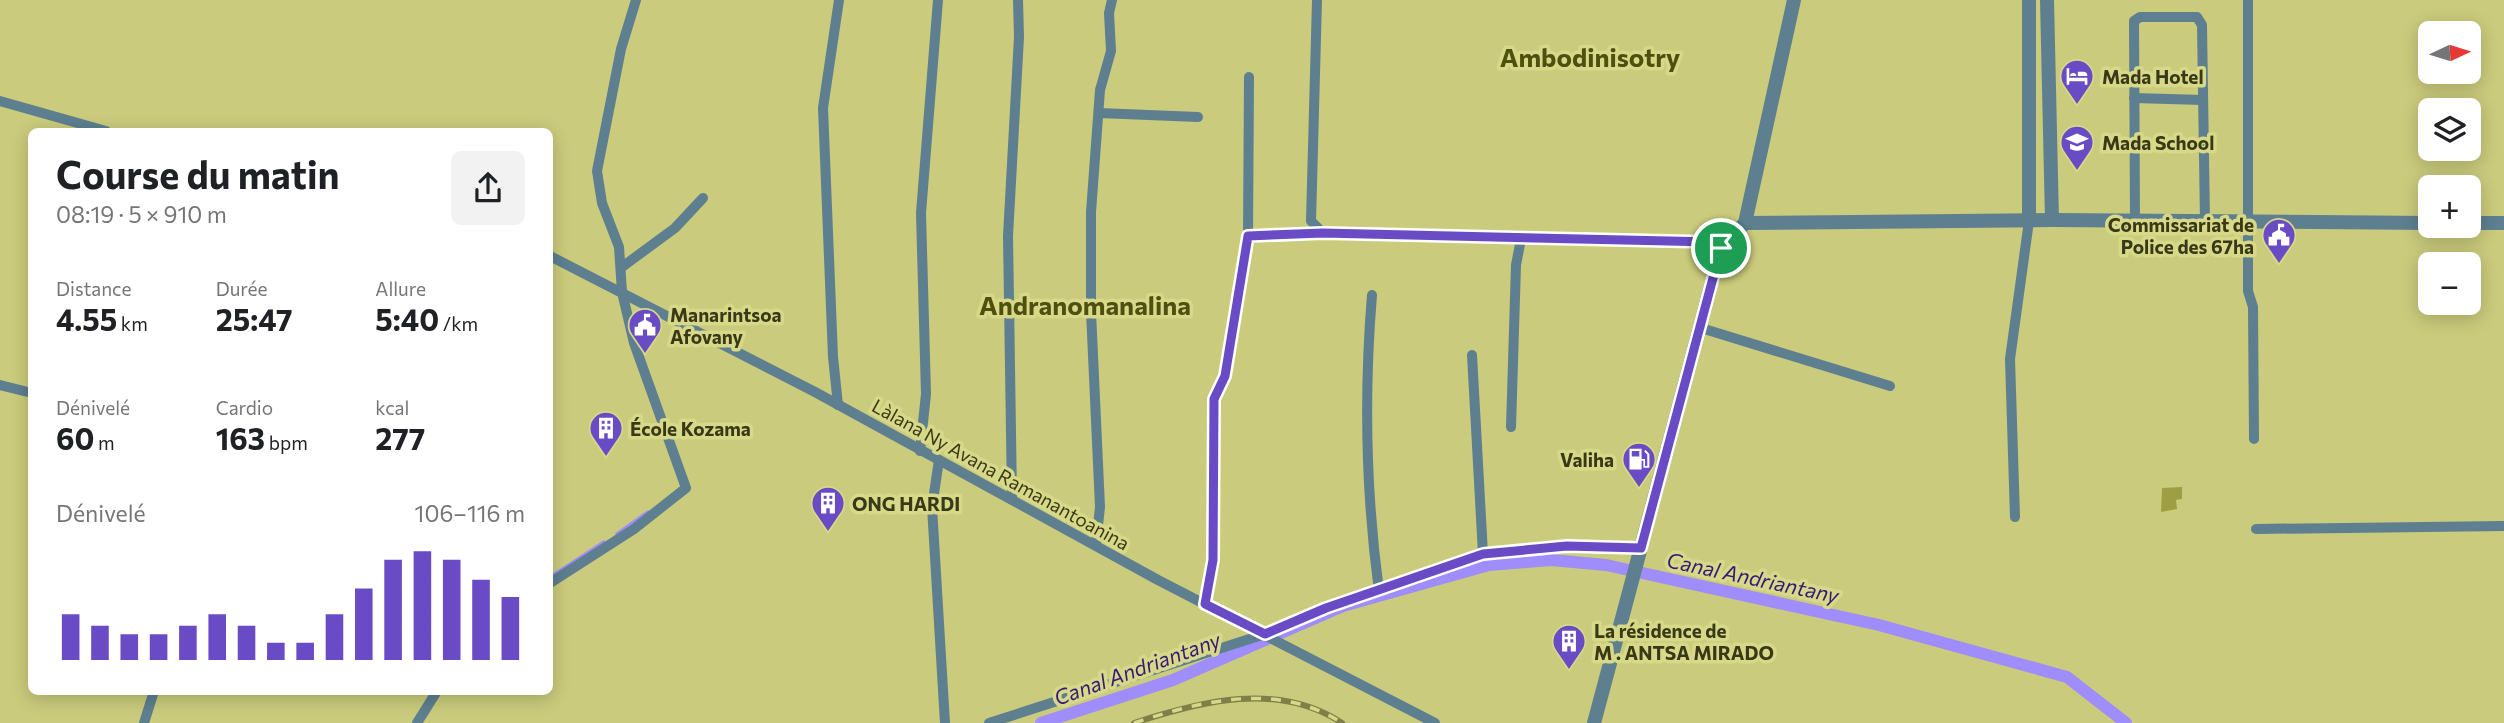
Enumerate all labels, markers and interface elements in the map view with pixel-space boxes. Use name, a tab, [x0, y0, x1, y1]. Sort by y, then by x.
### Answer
north arrow	[2418, 21, 2482, 84]
map controls	[2418, 21, 2481, 315]
district label: Ambodinisotry	[1500, 41, 1680, 72]
hotel icon: Mada Hotel	[2058, 57, 2096, 106]
place label: Mada Hotel	[2102, 65, 2204, 88]
button: layers	[2418, 98, 2481, 161]
school or university icon: Mada School	[2058, 123, 2096, 172]
place label: Mada School	[2102, 131, 2214, 154]
text: Course du matin	[56, 150, 339, 197]
button: share	[451, 151, 525, 225]
button: +	[2418, 175, 2481, 238]
text: 08:19 · 5 × 910 m	[56, 200, 227, 228]
place label: Commissariat de Police des 67ha	[2108, 213, 2254, 258]
public building icon: Commissariat de Police des 67ha	[2260, 216, 2298, 265]
pin	[1691, 218, 1751, 278]
icon: arrive	[1702, 229, 1740, 267]
button: −	[2418, 252, 2481, 315]
text: Distance	[56, 277, 132, 300]
text: Durée	[216, 277, 268, 300]
text: Allure	[375, 277, 426, 300]
district label: Andranomanalina	[979, 289, 1191, 320]
text: 4.55	[56, 300, 117, 337]
text: 25:47	[216, 300, 292, 337]
text: 5:40	[375, 300, 439, 337]
place label: Manarintsoa Afovany	[670, 303, 782, 348]
public building icon: Manarintsoa Afovany	[626, 306, 664, 355]
text: km	[117, 312, 148, 335]
text: /km	[439, 312, 478, 335]
street label: Làlana Ny Avana Ramanantoanina	[868, 394, 1134, 554]
text: Dénivelé	[56, 396, 130, 419]
text: Cardio	[216, 396, 273, 419]
text: kcal	[375, 396, 409, 419]
building icon: École Kozama	[587, 409, 625, 458]
place label: École Kozama	[630, 417, 751, 440]
text: 60	[56, 419, 94, 456]
text: 163	[216, 419, 265, 456]
text: 277	[375, 419, 425, 456]
text: m	[94, 431, 115, 454]
text: bpm	[265, 431, 308, 454]
fuel station icon: Valiha	[1620, 440, 1658, 489]
place label: Valiha	[1560, 448, 1614, 471]
building icon: ONG HARDI	[809, 484, 847, 533]
place label: ONG HARDI	[852, 492, 960, 515]
text: Dénivelé	[56, 499, 146, 527]
text: 106–116 m	[415, 499, 525, 527]
water label: Canal Andriantany	[1665, 547, 1842, 608]
place label: La résidence de M . ANTSA MIRADO	[1594, 619, 1774, 664]
building icon: La résidence de M . ANTSA MIRADO	[1550, 622, 1588, 671]
water label: Canal Andriantany	[1050, 626, 1225, 710]

